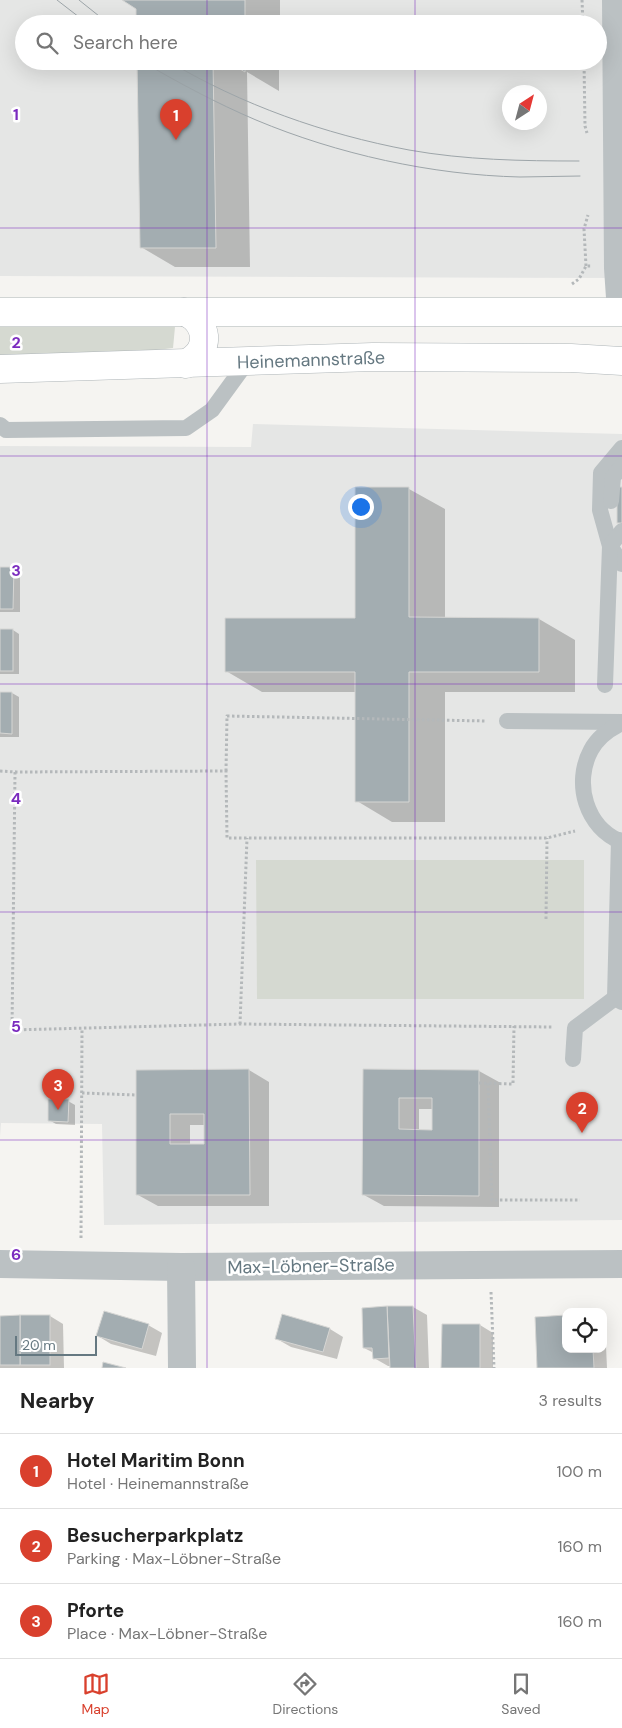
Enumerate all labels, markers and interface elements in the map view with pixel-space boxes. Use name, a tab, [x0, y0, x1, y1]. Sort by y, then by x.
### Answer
search box	[15, 15, 607, 70]
icon: search	[33, 29, 61, 57]
text: Search here	[73, 30, 178, 55]
north arrow	[502, 85, 547, 130]
pin: 1	[160, 99, 192, 140]
text: 1	[13, 104, 19, 125]
text: 2	[11, 332, 21, 353]
street label: Heinemannstraße	[237, 345, 385, 375]
your location	[348, 494, 374, 520]
text: 3	[11, 560, 21, 581]
text: 4	[11, 788, 21, 809]
text: 5	[11, 1016, 21, 1037]
pin: 3	[42, 1069, 74, 1110]
pin: 2	[566, 1092, 598, 1133]
text: 6	[11, 1244, 21, 1265]
street label: Max-Löbner-Straße	[227, 1253, 395, 1279]
map controls	[562, 1308, 607, 1353]
button: locate	[562, 1308, 607, 1353]
scale bar	[15, 1333, 98, 1356]
text: 20 m	[22, 1336, 56, 1354]
text: Nearby	[20, 1387, 94, 1415]
text: 3 results	[539, 1390, 602, 1411]
text: Hotel Maritim Bonn	[67, 1448, 245, 1473]
text: 1	[33, 1461, 39, 1482]
text: 100 m	[557, 1461, 602, 1482]
text: Hotel · Heinemannstraße	[67, 1473, 249, 1494]
text: Besucherparkplatz	[67, 1523, 243, 1548]
text: 2	[31, 1536, 41, 1557]
text: 160 m	[558, 1536, 602, 1557]
text: Parking · Max-Löbner-Straße	[67, 1548, 281, 1569]
text: Pforte	[67, 1598, 124, 1623]
text: 3	[31, 1611, 41, 1632]
text: 160 m	[558, 1611, 602, 1632]
text: Place · Max-Löbner-Straße	[67, 1623, 267, 1644]
tab: Map	[81, 1670, 110, 1718]
tab: Directions	[273, 1670, 338, 1718]
tab: Saved	[501, 1670, 541, 1718]

